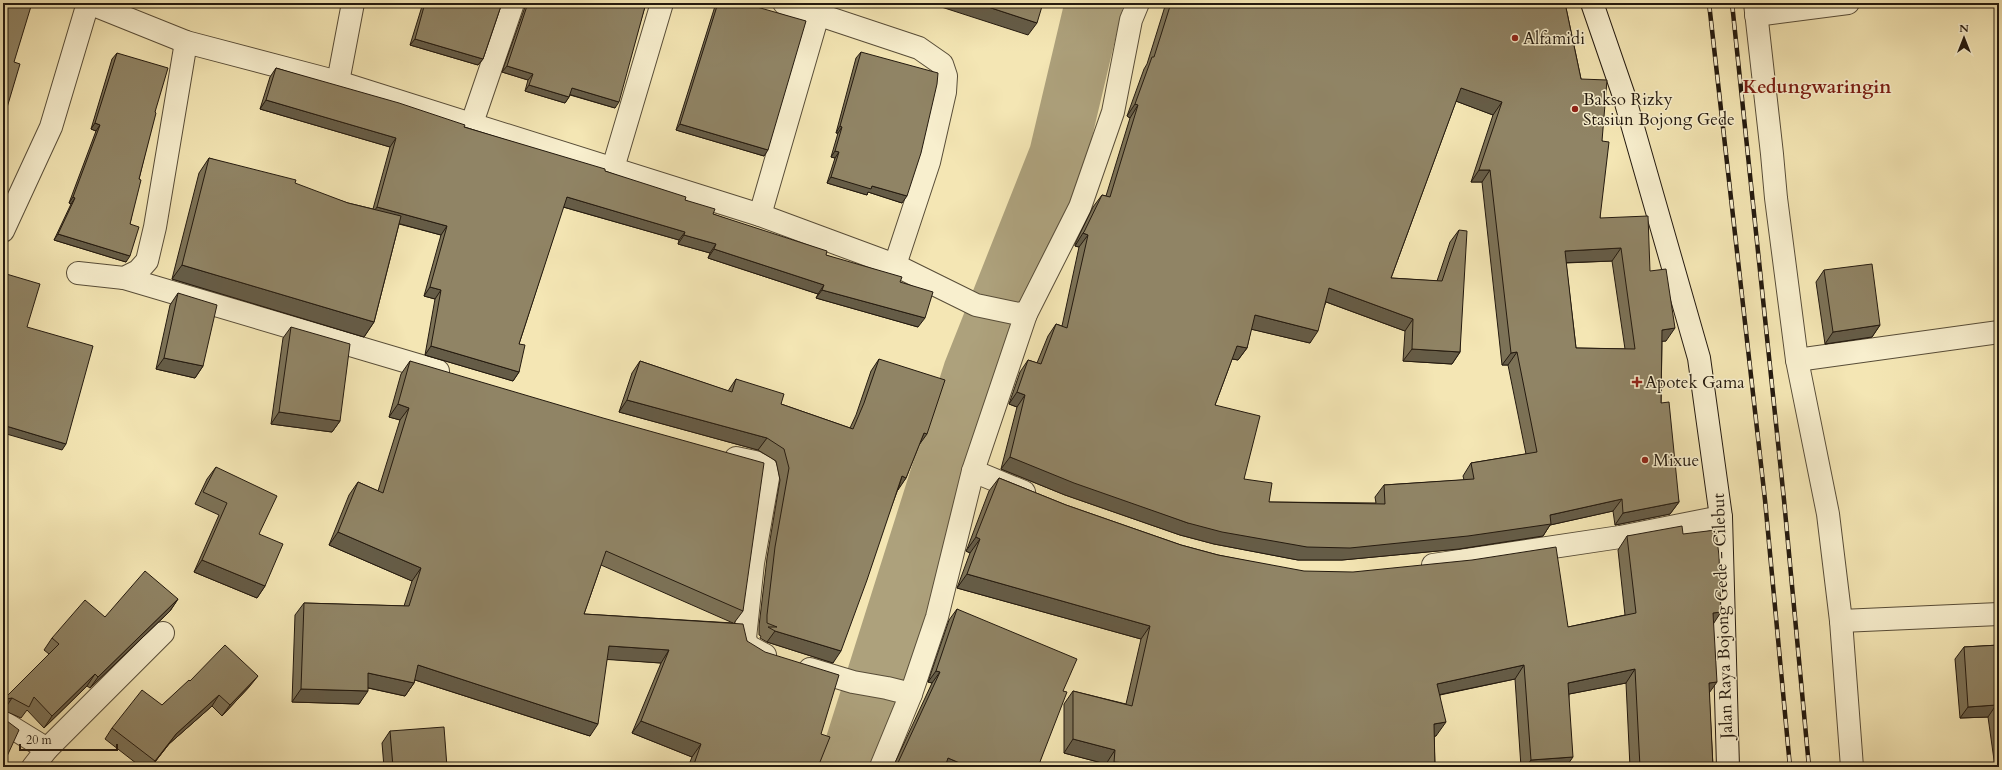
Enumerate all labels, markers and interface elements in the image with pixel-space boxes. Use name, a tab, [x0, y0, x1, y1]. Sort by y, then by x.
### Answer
north arrow	[1944, 18, 1984, 58]
text: N	[1959, 21, 1969, 36]
place label: Alfamidi	[1523, 27, 1585, 50]
marker: Alfamidi	[1510, 33, 1520, 43]
district label: Kedungwaringin	[1742, 74, 1892, 100]
place label: Bakso Rizky Stasiun Bojong Gede	[1583, 88, 1735, 131]
marker: Bakso Rizky Stasiun Bojong Gede	[1570, 104, 1580, 114]
place label: Apotek Gama	[1645, 371, 1745, 394]
marker: Apotek Gama	[1632, 377, 1642, 387]
place label: Mixue	[1653, 449, 1699, 472]
marker: Mixue	[1640, 455, 1650, 465]
street label: Jalan Raya Bojong Gede - Cilebut	[1707, 492, 1738, 742]
scale bar	[20, 726, 117, 752]
text: 20 m	[26, 732, 53, 748]

